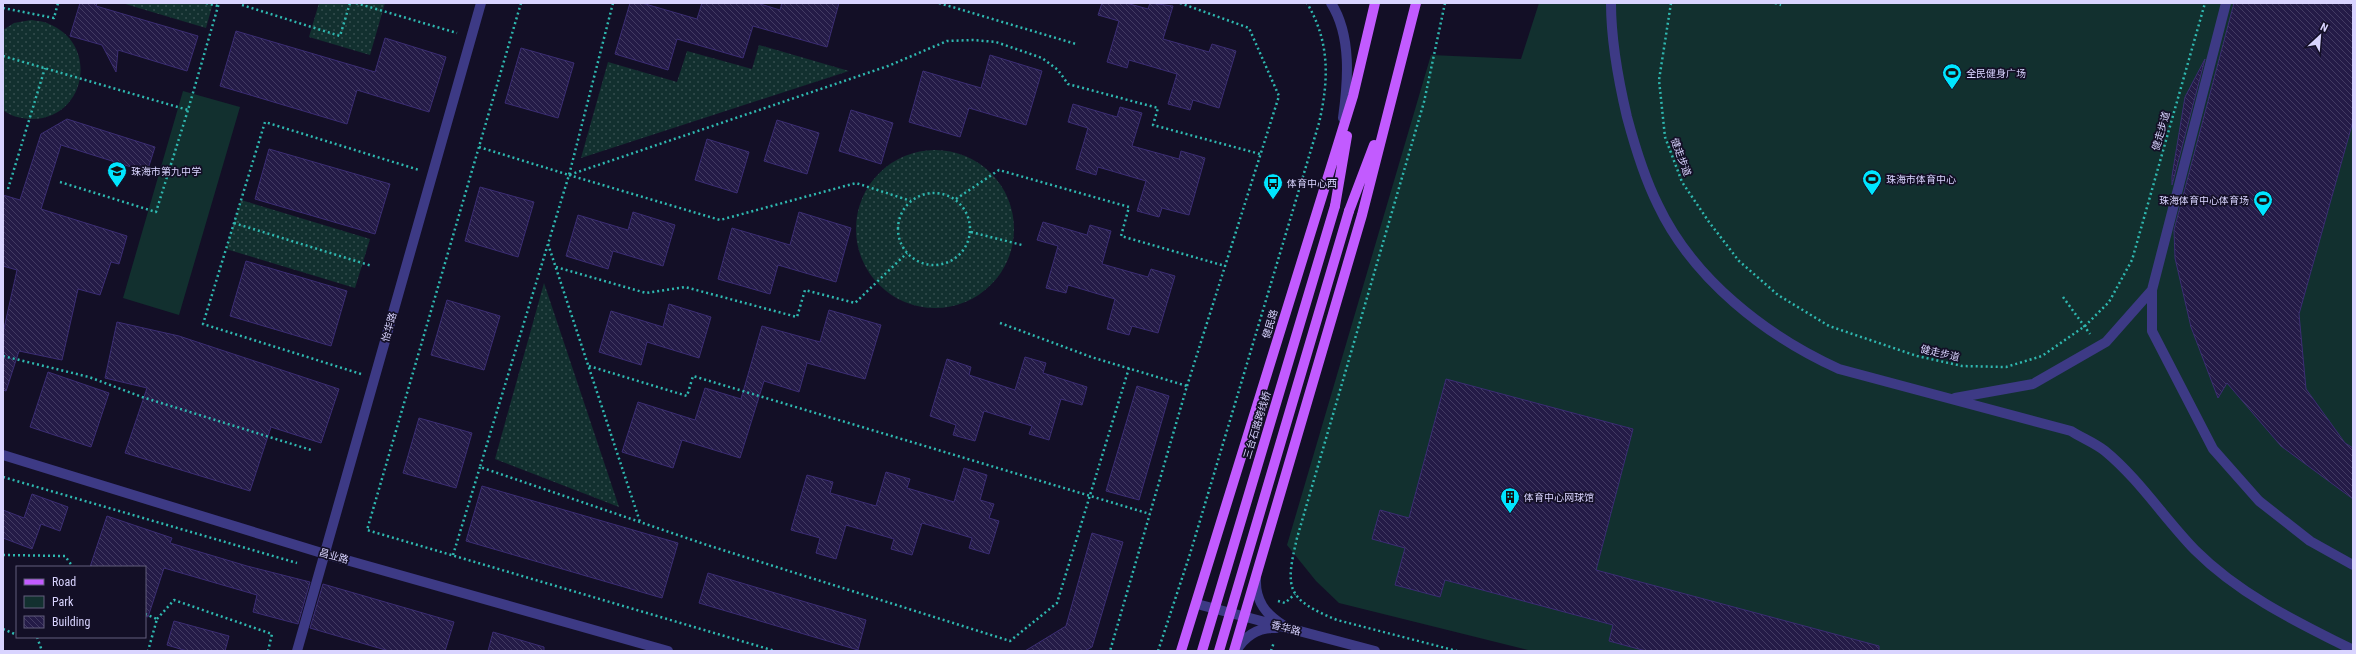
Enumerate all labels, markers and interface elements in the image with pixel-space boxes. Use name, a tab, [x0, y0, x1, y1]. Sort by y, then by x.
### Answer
north arrow	[2300, 16, 2340, 56]
text: N	[2318, 20, 2330, 35]
sports icon: 全民健身广场	[1941, 62, 1963, 90]
place label: 全民健身广场	[1966, 68, 2026, 79]
street label: 健走步道	[2150, 110, 2172, 152]
street label: 健走步道	[1669, 136, 1693, 178]
school or university icon: 珠海市第九中学	[106, 160, 128, 188]
place label: 珠海市第九中学	[131, 166, 201, 177]
sports icon: 珠海市体育中心	[1861, 168, 1883, 196]
bus stop icon: 体育中心西	[1262, 172, 1284, 200]
place label: 珠海市体育中心	[1886, 174, 1956, 185]
place label: 体育中心西	[1287, 178, 1337, 189]
sports icon: 珠海体育中心体育场	[2252, 189, 2274, 217]
place label: 珠海体育中心体育场	[2159, 195, 2249, 206]
street label: 健民路	[1260, 308, 1280, 340]
street label: 怡华路	[380, 311, 398, 343]
street label: 健走步道	[1919, 343, 1961, 363]
street label: 三台石路跨线桥	[1242, 390, 1272, 460]
building icon: 体育中心网球馆	[1499, 486, 1521, 514]
place label: 体育中心网球馆	[1524, 492, 1594, 503]
street label: 昌业路	[318, 547, 350, 565]
legend	[16, 566, 146, 638]
text: Road	[52, 575, 76, 589]
text: Park	[52, 595, 74, 609]
text: Building	[52, 615, 90, 629]
street label: 香华路	[1270, 619, 1302, 637]

